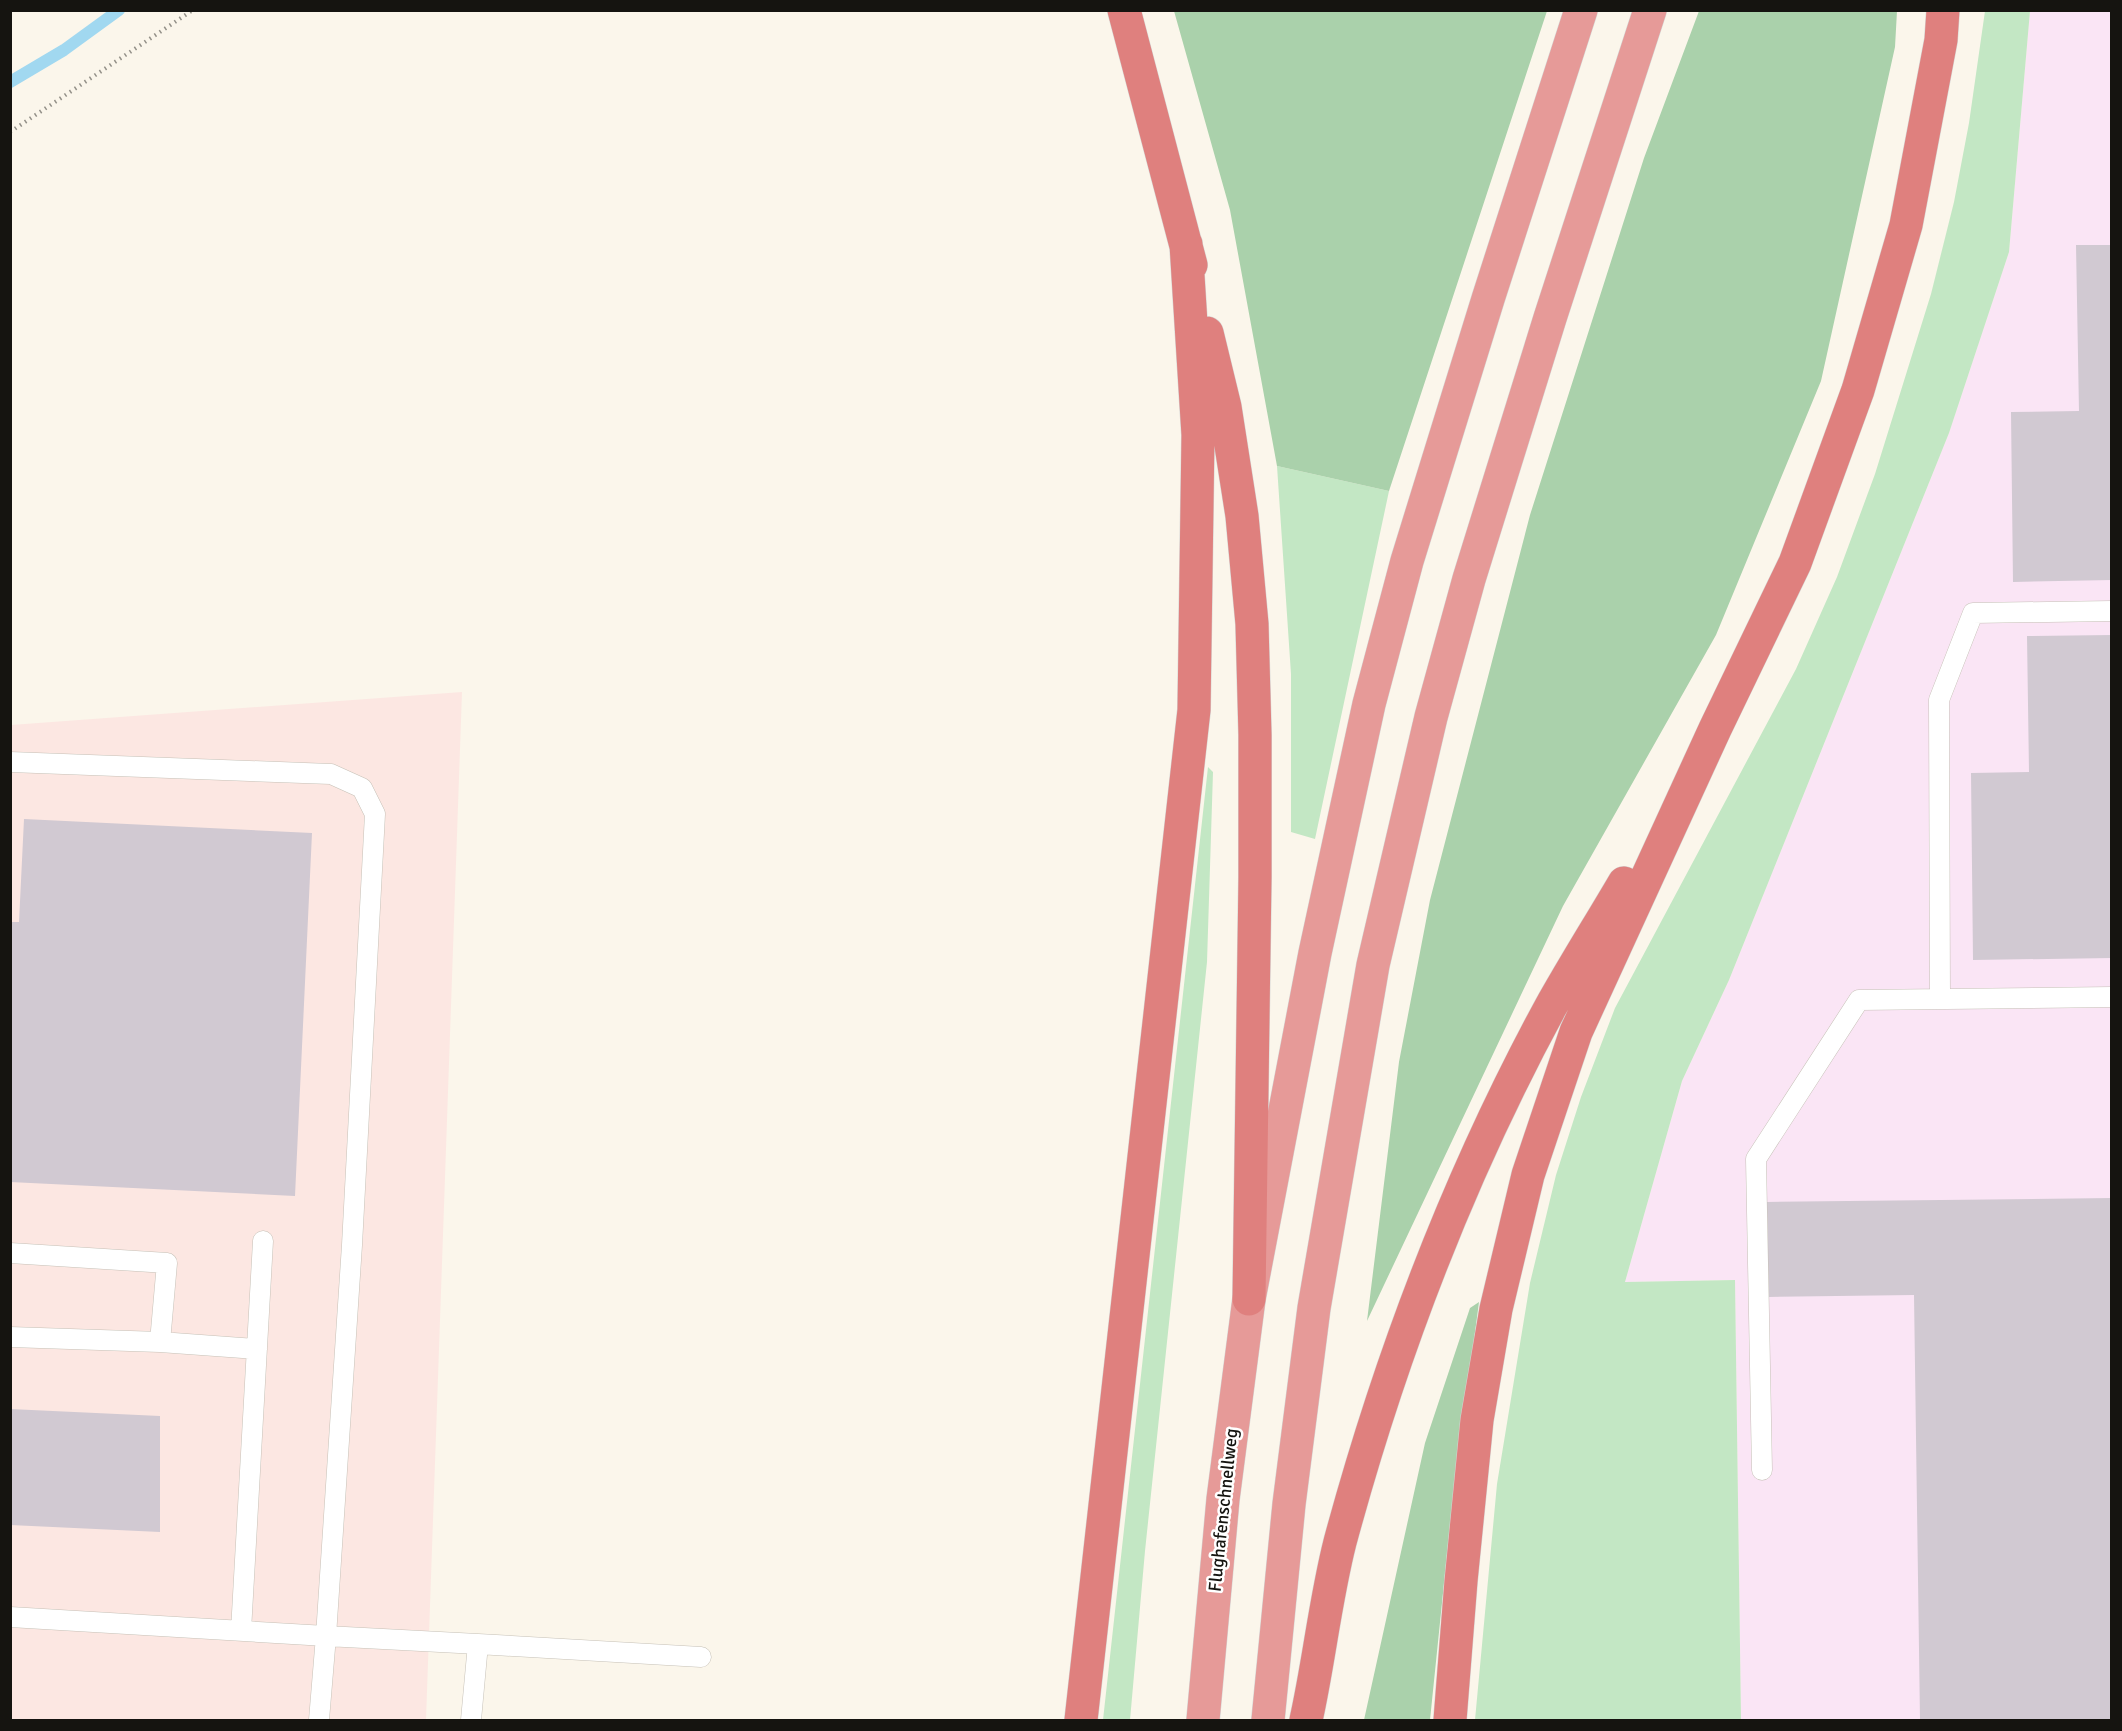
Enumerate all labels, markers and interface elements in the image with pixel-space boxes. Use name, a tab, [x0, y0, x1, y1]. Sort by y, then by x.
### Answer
street label: Flughafenschnellweg	[1203, 1427, 1243, 1593]

